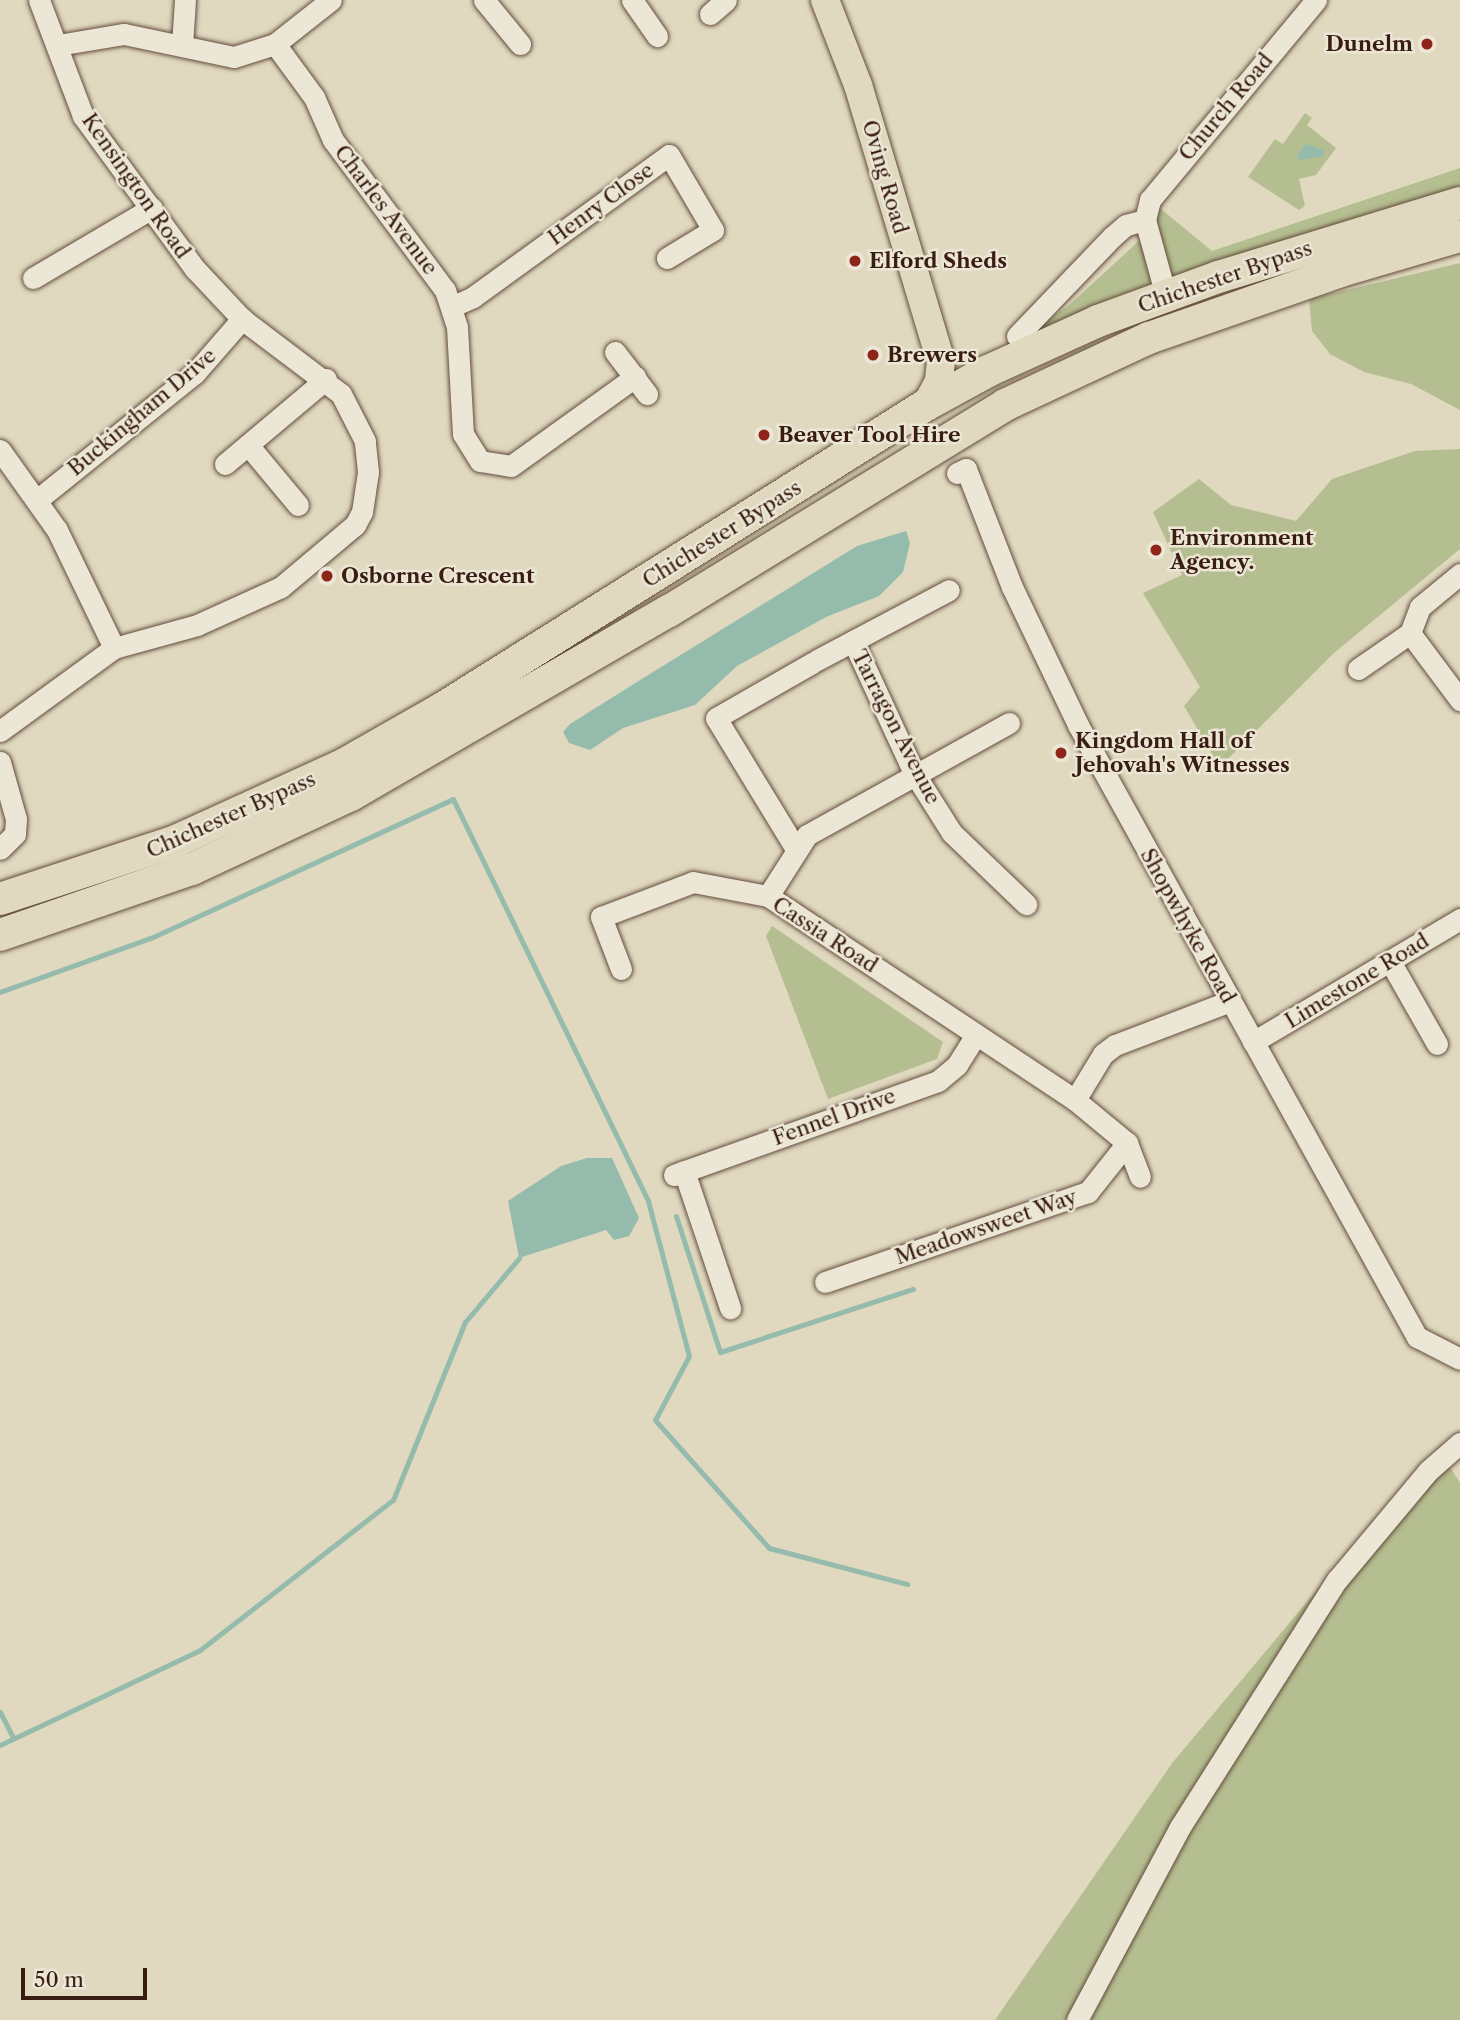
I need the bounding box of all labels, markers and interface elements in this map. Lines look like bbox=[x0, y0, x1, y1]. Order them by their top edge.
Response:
place label: Dunelm bbox=[1326, 31, 1413, 57]
marker: Dunelm bbox=[1419, 36, 1435, 52]
street label: Church Road bbox=[1174, 48, 1278, 166]
street label: Kensington Road bbox=[77, 109, 195, 263]
street label: Oving Road bbox=[857, 117, 913, 237]
street label: Charles Avenue bbox=[329, 140, 443, 280]
street label: Henry Close bbox=[543, 157, 659, 251]
street label: Chichester Bypass bbox=[1135, 235, 1315, 319]
place label: Elford Sheds bbox=[869, 248, 1007, 274]
marker: Elford Sheds bbox=[847, 253, 863, 269]
place label: Brewers bbox=[887, 342, 977, 368]
street label: Buckingham Drive bbox=[63, 343, 221, 481]
marker: Brewers bbox=[865, 347, 881, 363]
place label: Beaver Tool Hire bbox=[778, 422, 961, 448]
marker: Beaver Tool Hire bbox=[756, 427, 772, 443]
street label: Chichester Bypass bbox=[638, 475, 806, 593]
place label: Environment Agency. bbox=[1170, 525, 1313, 575]
marker: Environment Agency. bbox=[1148, 542, 1164, 558]
place label: Osborne Crescent bbox=[341, 563, 534, 589]
marker: Osborne Crescent bbox=[319, 568, 335, 584]
street label: Tarragon Avenue bbox=[846, 645, 946, 809]
place label: Kingdom Hall of Jehovah's Witnesses bbox=[1075, 728, 1291, 778]
marker: Kingdom Hall of Jehovah's Witnesses bbox=[1053, 745, 1069, 761]
street label: Chichester Bypass bbox=[142, 766, 320, 864]
street label: Shopwhyke Road bbox=[1135, 844, 1241, 1008]
street label: Cassia Road bbox=[768, 892, 882, 978]
street label: Limestone Road bbox=[1281, 928, 1433, 1034]
street label: Fennel Drive bbox=[769, 1083, 899, 1151]
street label: Meadowsweet Way bbox=[891, 1184, 1081, 1270]
scale bar bbox=[24, 1954, 150, 1998]
text: 50 m bbox=[34, 1967, 84, 1992]

